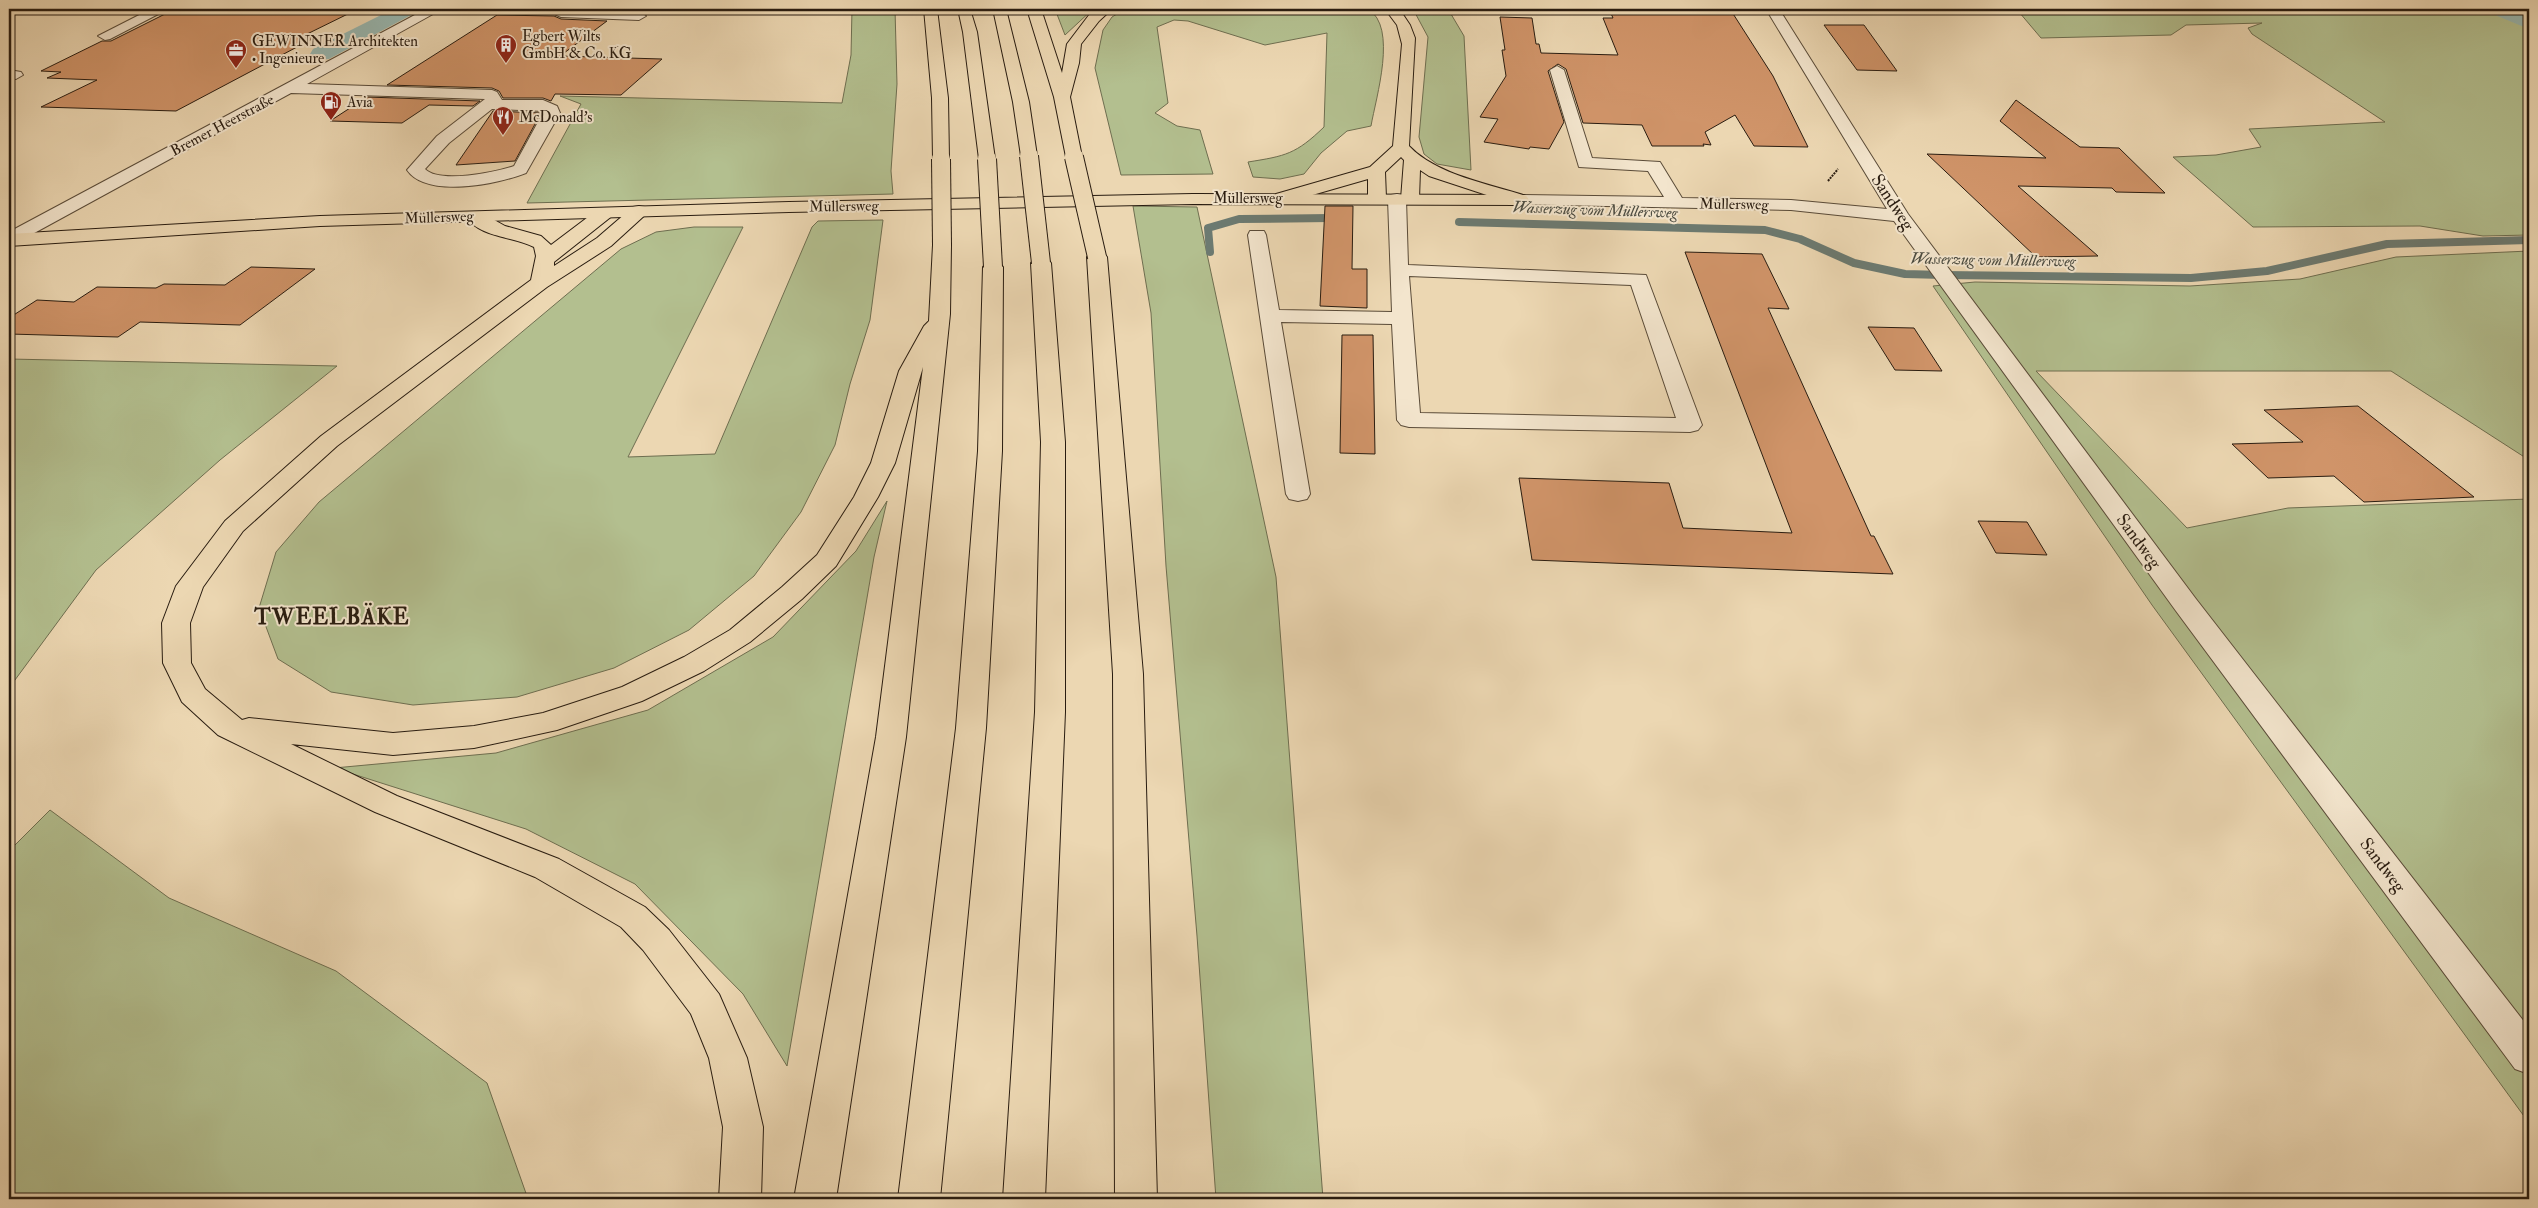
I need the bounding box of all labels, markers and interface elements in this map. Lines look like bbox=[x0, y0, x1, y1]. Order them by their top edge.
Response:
place label: Egbert Wilts GmbH & Co. KG bbox=[522, 27, 632, 63]
place label: GEWINNER Architekten • Ingenieure bbox=[252, 32, 418, 68]
building icon: Egbert Wilts GmbH & Co. KG bbox=[494, 33, 518, 64]
office icon: GEWINNER Architekten • Ingenieure bbox=[224, 38, 248, 69]
street label: Bremer Heerstraße bbox=[167, 90, 277, 161]
fuel station icon: Avia bbox=[319, 90, 343, 121]
place label: Avia bbox=[346, 93, 374, 112]
restaurant icon: McDonald's bbox=[491, 105, 515, 136]
place label: McDonald's bbox=[519, 108, 592, 127]
street label: Sandweg bbox=[1866, 170, 1920, 236]
street label: Müllersweg bbox=[1213, 189, 1283, 208]
street label: Müllersweg bbox=[1699, 194, 1769, 215]
street label: Müllersweg bbox=[809, 196, 880, 217]
water label: Wasserzug vom Müllersweg bbox=[1512, 197, 1679, 223]
street label: Müllersweg bbox=[404, 207, 475, 228]
water label: Wasserzug vom Müllersweg bbox=[1910, 249, 2077, 271]
street label: Sandweg bbox=[2111, 509, 2167, 574]
district label: TWEELBÄKE bbox=[253, 602, 410, 631]
street label: Sandweg bbox=[2355, 833, 2411, 898]

